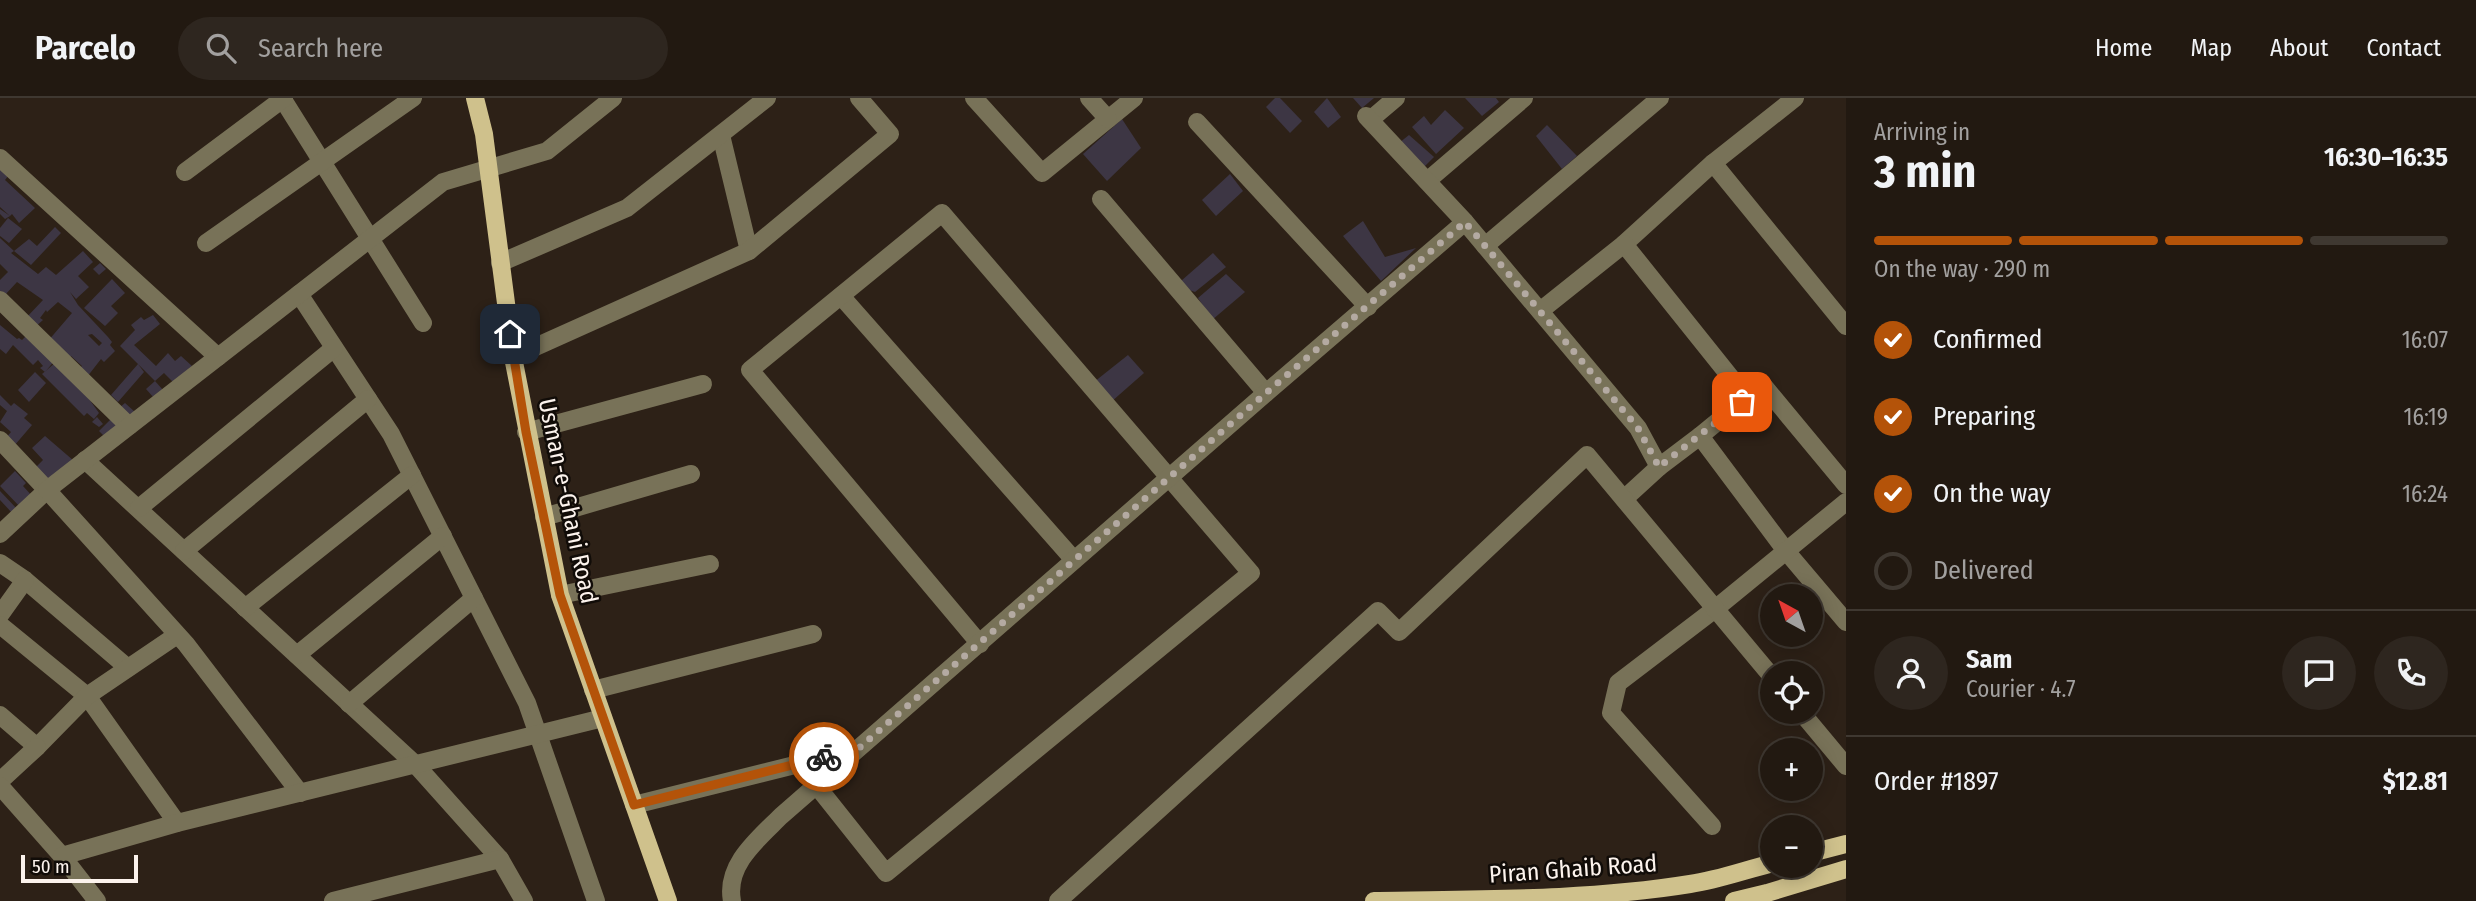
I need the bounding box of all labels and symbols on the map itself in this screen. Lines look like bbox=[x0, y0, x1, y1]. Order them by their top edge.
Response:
pin bbox=[480, 304, 540, 364]
pin bbox=[1712, 372, 1772, 432]
street label: Usman-e-Ghani Road bbox=[533, 396, 603, 606]
north arrow bbox=[1760, 584, 1824, 648]
courier bbox=[789, 722, 859, 792]
street label: Piran Ghaib Road bbox=[1488, 849, 1658, 889]
scale bar bbox=[21, 852, 138, 884]

